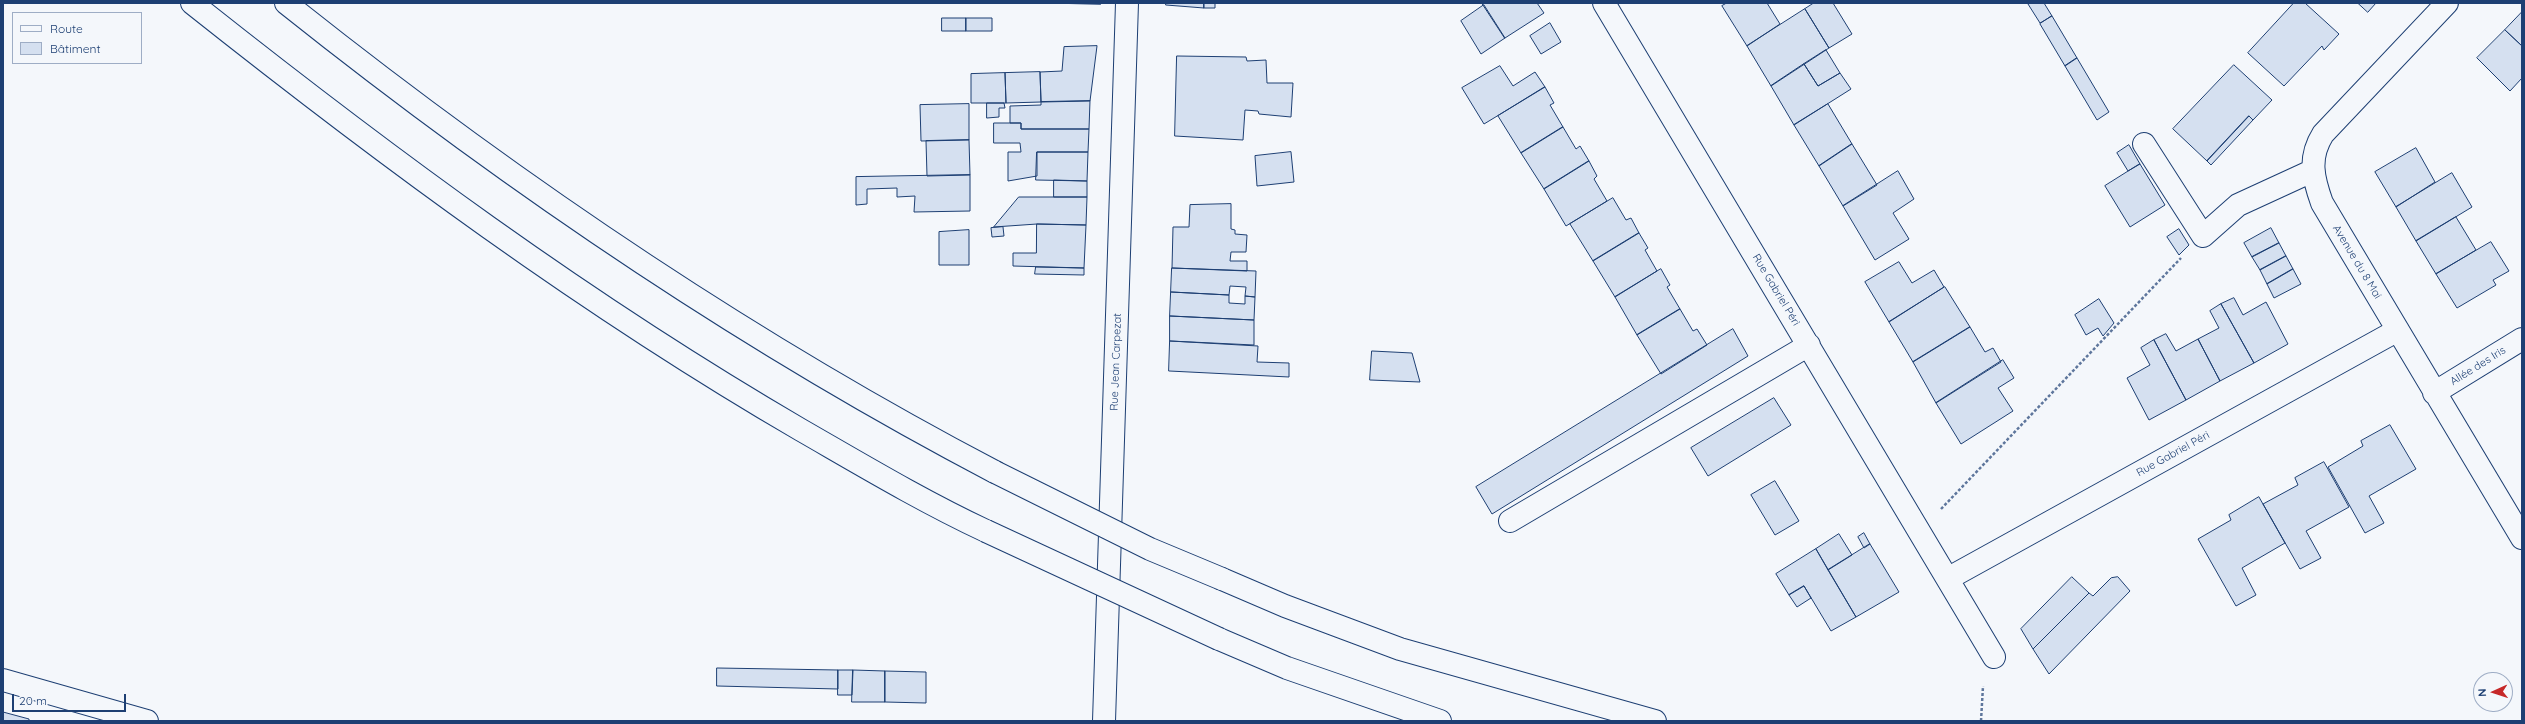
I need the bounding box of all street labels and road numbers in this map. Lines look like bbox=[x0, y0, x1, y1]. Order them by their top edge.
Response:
street label: Avenue du 8 Mai bbox=[2330, 223, 2384, 301]
street label: Rue Gabriel Péri bbox=[1749, 252, 1803, 328]
street label: Rue Jean Carpezat bbox=[1108, 313, 1124, 411]
street label: Allée des Iris bbox=[2448, 344, 2508, 388]
street label: Rue Gabriel Péri bbox=[2134, 428, 2212, 480]

